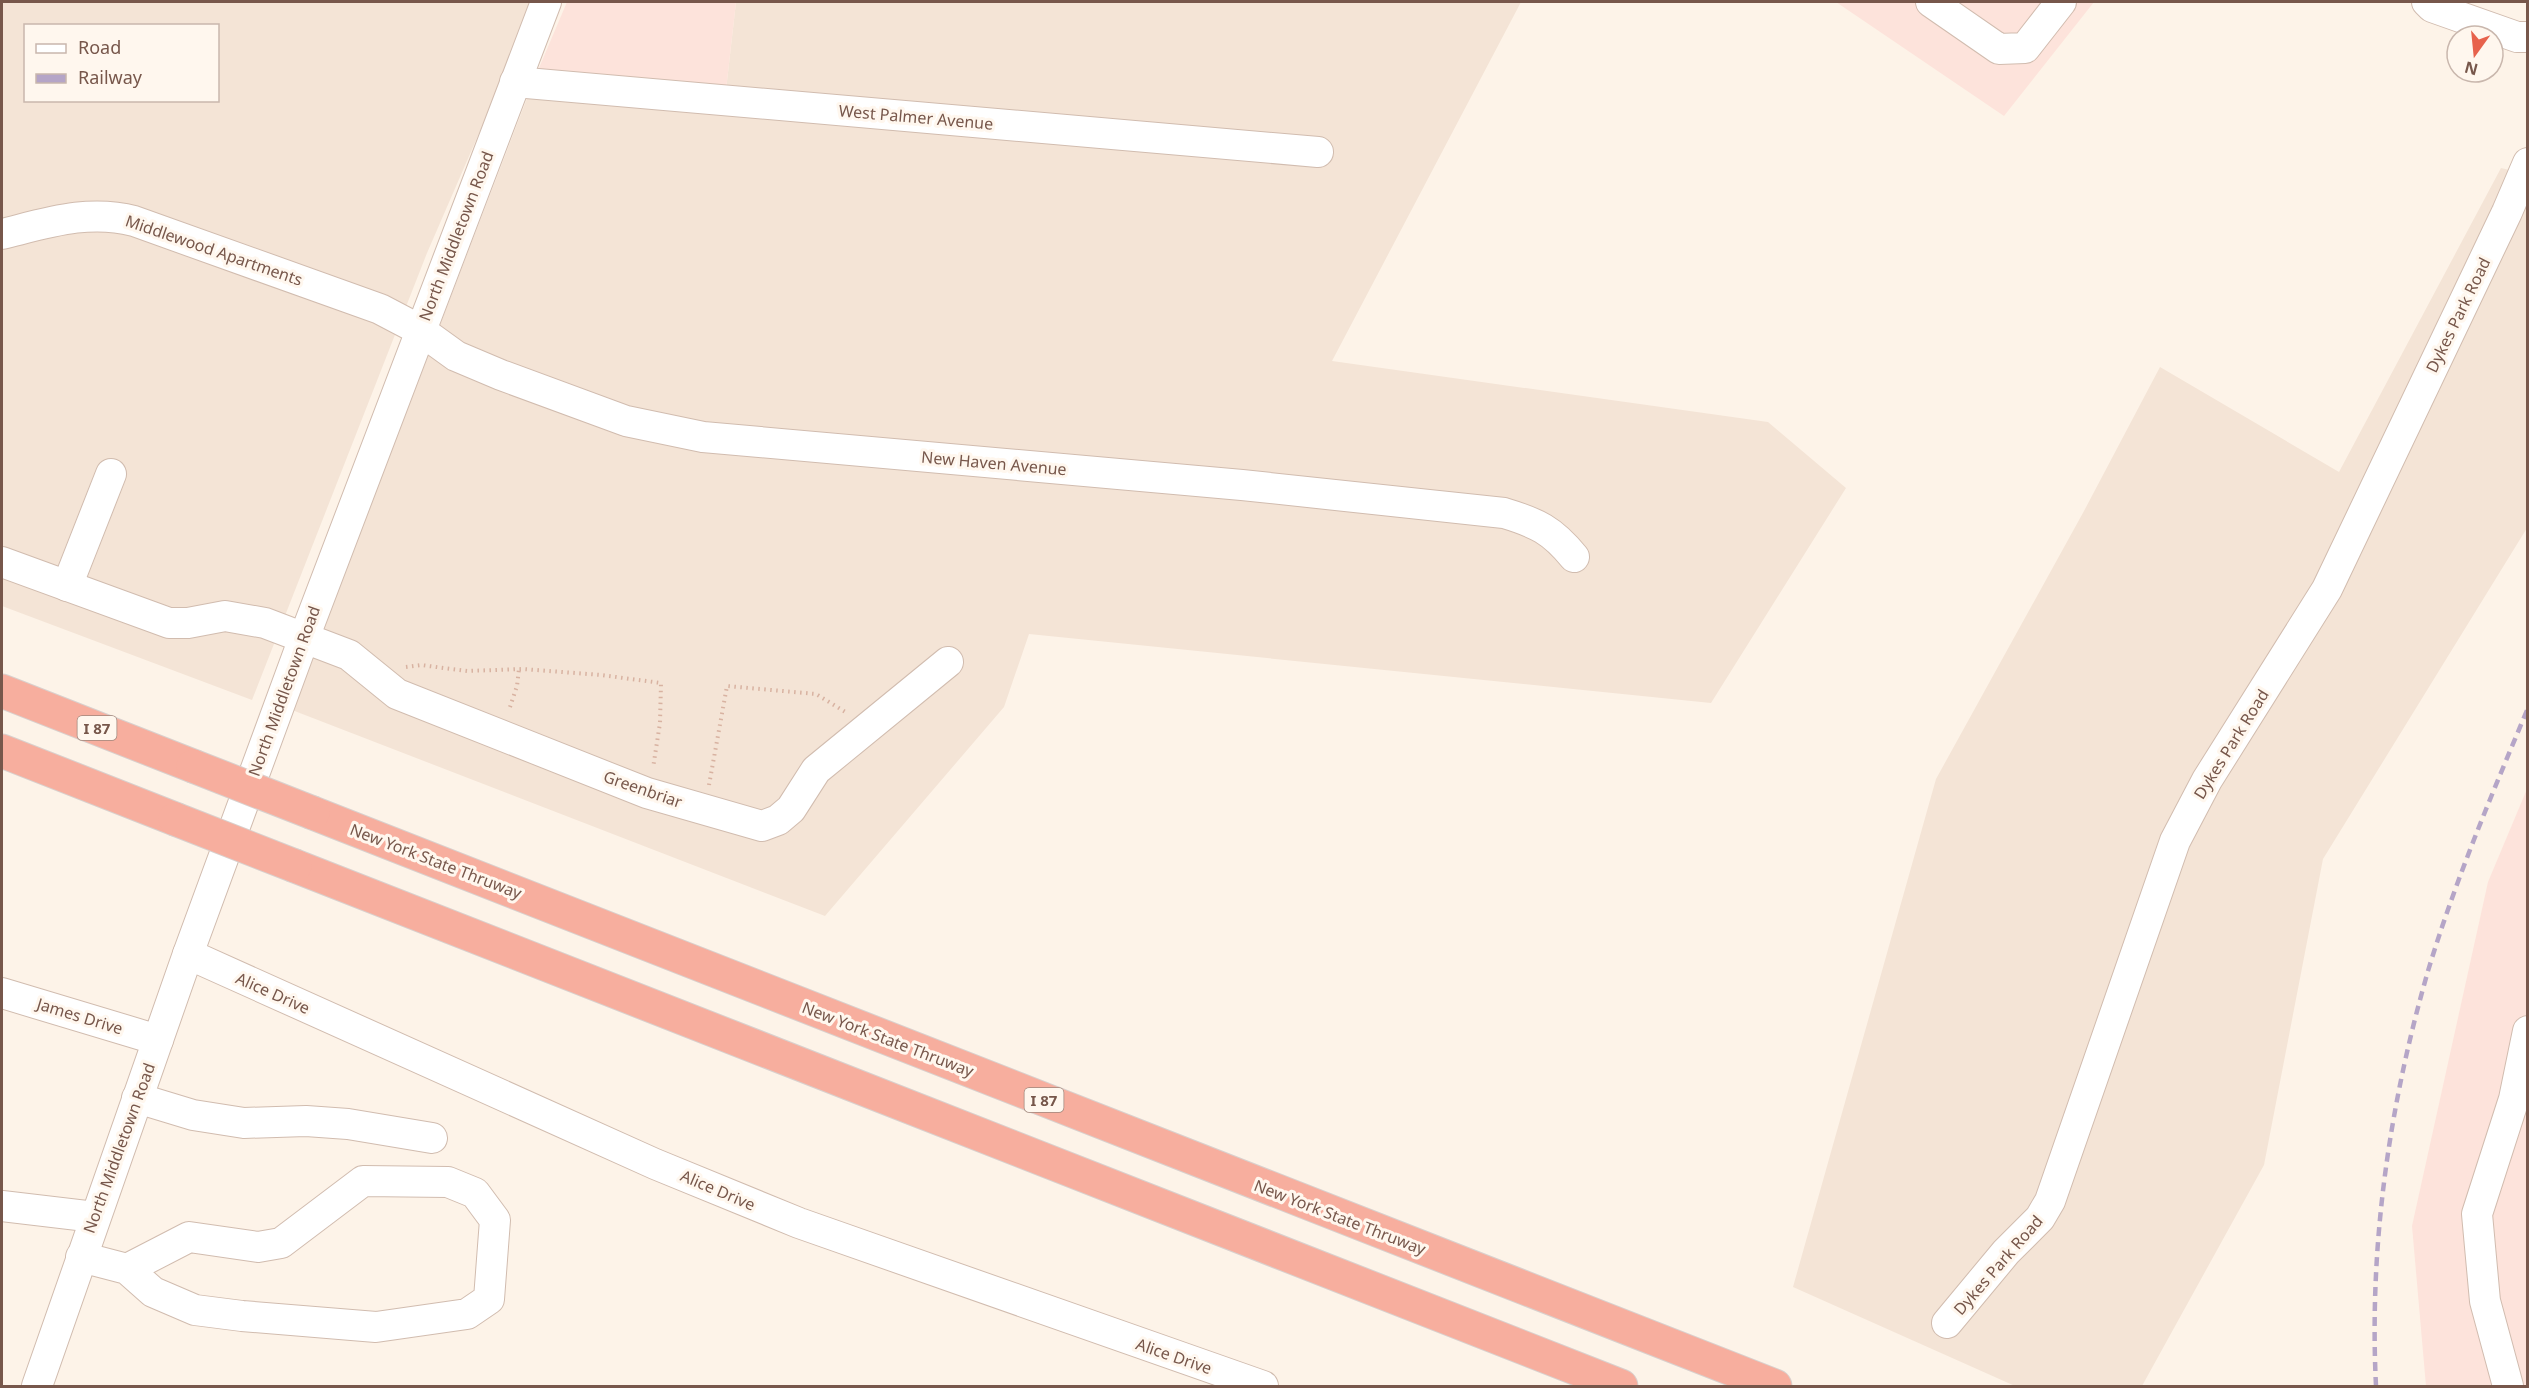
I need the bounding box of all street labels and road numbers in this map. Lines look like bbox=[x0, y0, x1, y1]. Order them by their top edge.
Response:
street label: West Palmer Avenue bbox=[838, 99, 994, 135]
street label: North Middletown Road bbox=[413, 148, 499, 324]
street label: Middlewood Apartments bbox=[123, 209, 305, 291]
street label: Dykes Park Road bbox=[2421, 254, 2495, 376]
street label: New Haven Avenue bbox=[920, 446, 1068, 480]
street label: North Middletown Road bbox=[243, 603, 325, 779]
street label: Dykes Park Road bbox=[2188, 685, 2274, 803]
road number: I 87 bbox=[78, 716, 116, 740]
street label: Greenbriar bbox=[601, 765, 686, 813]
street label: New York State Thruway bbox=[347, 818, 526, 904]
street label: Alice Drive bbox=[232, 967, 314, 1019]
street label: James Drive bbox=[32, 992, 126, 1039]
street label: New York State Thruway bbox=[799, 996, 978, 1082]
street label: North Middletown Road bbox=[78, 1060, 160, 1236]
road number: I 87 bbox=[1024, 1088, 1064, 1112]
street label: Alice Drive bbox=[677, 1164, 759, 1216]
street label: New York State Thruway bbox=[1251, 1174, 1430, 1260]
street label: Dykes Park Road bbox=[1948, 1210, 2048, 1320]
street label: Alice Drive bbox=[1133, 1333, 1215, 1379]

